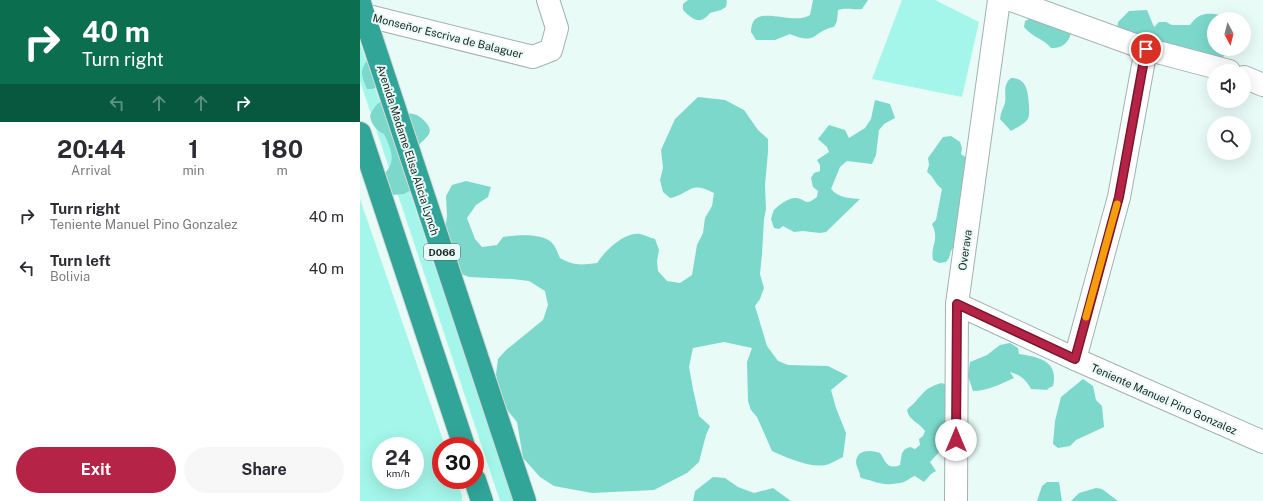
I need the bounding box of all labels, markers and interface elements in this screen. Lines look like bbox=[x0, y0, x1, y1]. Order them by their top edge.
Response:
street label: Monseñor Escriva de Balaguer bbox=[372, 11, 524, 61]
north arrow bbox=[1207, 12, 1251, 56]
map controls bbox=[1207, 12, 1251, 160]
text: 40 m bbox=[82, 15, 150, 48]
icon: right bbox=[16, 16, 68, 68]
pin bbox=[1129, 32, 1163, 66]
icon: arrive bbox=[1135, 38, 1157, 60]
text: Turn right bbox=[82, 49, 164, 70]
street label: Avenida Madame Elisa Alicia Lynch bbox=[375, 63, 441, 237]
button: sound bbox=[1207, 64, 1251, 108]
icon: left bbox=[106, 92, 128, 114]
icon: ahead bbox=[148, 92, 170, 114]
icon: ahead bbox=[190, 92, 212, 114]
icon: right bbox=[232, 92, 254, 114]
button: search bbox=[1207, 116, 1251, 160]
text: 20:44 bbox=[57, 135, 125, 163]
text: 1 bbox=[188, 135, 199, 163]
text: 180 bbox=[261, 135, 303, 163]
text: Arrival bbox=[71, 163, 111, 178]
text: min bbox=[182, 163, 204, 178]
text: m bbox=[277, 163, 288, 178]
text: Turn right bbox=[50, 200, 120, 217]
icon: right bbox=[16, 205, 38, 227]
text: 40 m bbox=[309, 208, 344, 225]
text: Teniente Manuel Pino Gonzalez bbox=[50, 217, 237, 232]
street label: Overava bbox=[956, 229, 974, 271]
road number: D066 bbox=[424, 244, 460, 260]
text: Turn left bbox=[50, 252, 111, 269]
icon: left bbox=[16, 257, 38, 279]
text: 40 m bbox=[309, 260, 344, 277]
text: Bolivia bbox=[50, 269, 90, 284]
street label: Teniente Manuel Pino Gonzalez bbox=[1089, 361, 1239, 437]
position arrow bbox=[935, 419, 977, 461]
speed limit sign: 30 bbox=[432, 437, 484, 489]
text: 24 bbox=[385, 446, 411, 470]
button: Exit bbox=[16, 447, 176, 493]
button: Share bbox=[184, 447, 344, 493]
text: km/h bbox=[386, 467, 410, 479]

